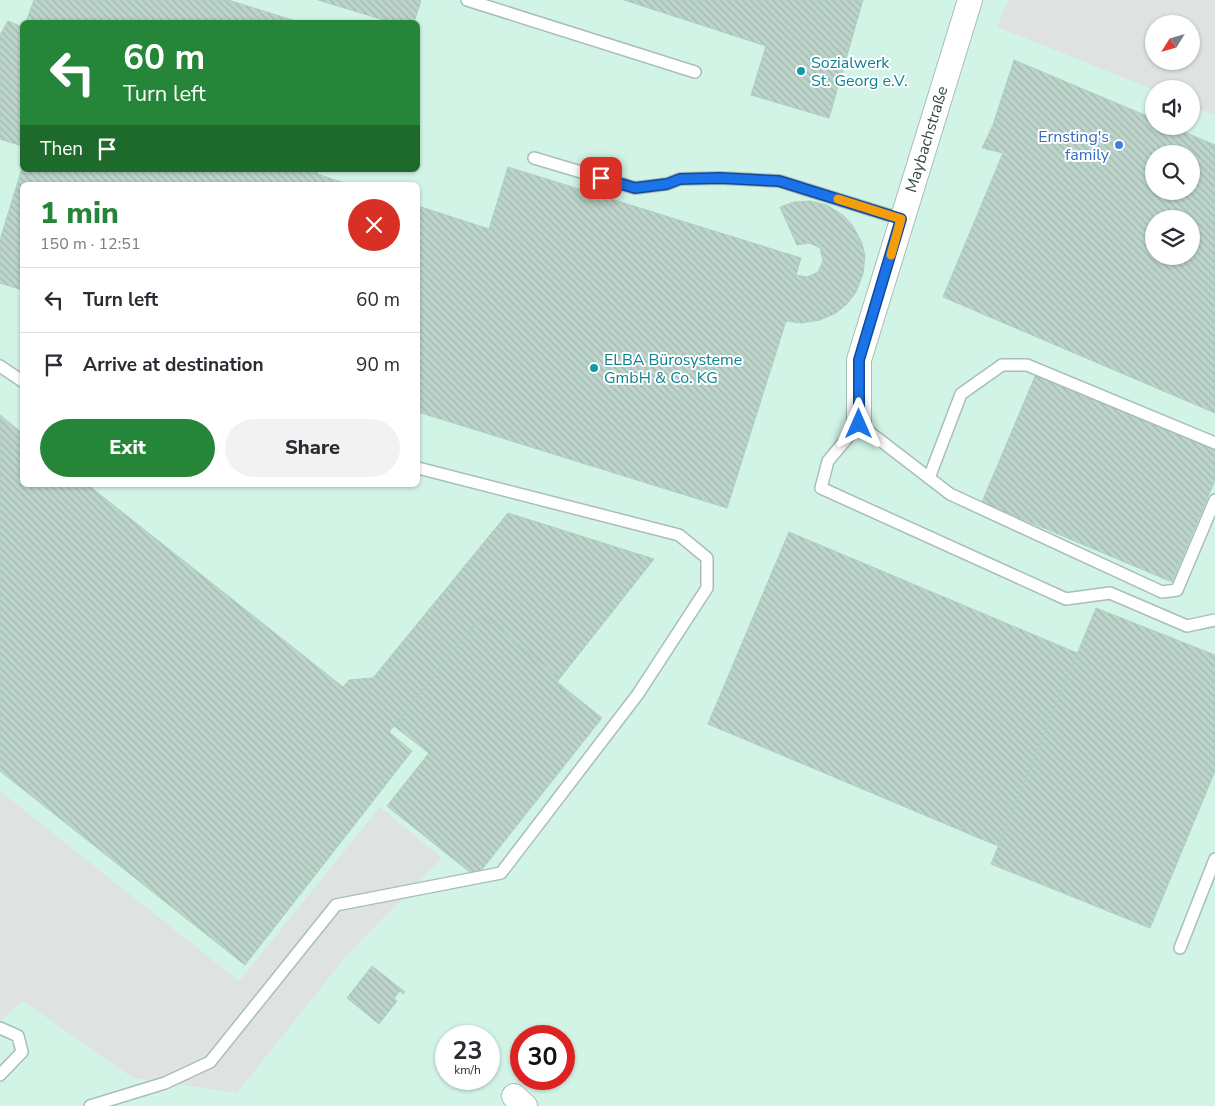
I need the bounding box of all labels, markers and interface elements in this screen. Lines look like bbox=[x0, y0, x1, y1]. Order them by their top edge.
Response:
north arrow bbox=[1145, 15, 1200, 70]
map controls bbox=[1145, 15, 1200, 265]
text: 60 m bbox=[123, 34, 205, 81]
icon: left bbox=[40, 40, 105, 105]
place label: Sozialwerk St. Georg e.V. bbox=[811, 52, 908, 92]
marker: Sozialwerk St. Georg e.V. bbox=[795, 65, 807, 77]
text: Turn left bbox=[123, 79, 206, 109]
button: sound bbox=[1145, 80, 1200, 135]
street label: Maybachstraße bbox=[900, 83, 954, 195]
place label: Ernsting's family bbox=[1038, 126, 1110, 166]
icon: arrive bbox=[93, 135, 121, 163]
text: Then bbox=[40, 136, 83, 162]
marker: Ernsting's family bbox=[1113, 139, 1125, 151]
button: search bbox=[1145, 145, 1200, 200]
pin bbox=[580, 157, 622, 199]
icon: arrive bbox=[587, 164, 615, 192]
text: 1 min bbox=[40, 193, 119, 234]
button: close bbox=[348, 199, 400, 251]
button: layers bbox=[1145, 210, 1200, 265]
text: 150 m · 12:51 bbox=[40, 233, 141, 255]
icon: left bbox=[40, 286, 68, 314]
text: Turn left bbox=[83, 287, 158, 313]
text: 60 m bbox=[356, 287, 400, 313]
place label: ELBA Bürosysteme GmbH & Co. KG bbox=[604, 349, 742, 389]
icon: arrive bbox=[40, 351, 68, 379]
text: Arrive at destination bbox=[83, 352, 264, 378]
text: 90 m bbox=[356, 352, 400, 378]
marker: ELBA Bürosysteme GmbH & Co. KG bbox=[588, 362, 600, 374]
position arrow bbox=[832, 397, 884, 449]
button: Exit bbox=[40, 419, 215, 477]
button: Share bbox=[225, 419, 400, 477]
speed limit sign: 30 bbox=[510, 1025, 575, 1090]
text: 23 bbox=[452, 1034, 483, 1068]
text: km/h bbox=[454, 1062, 481, 1078]

